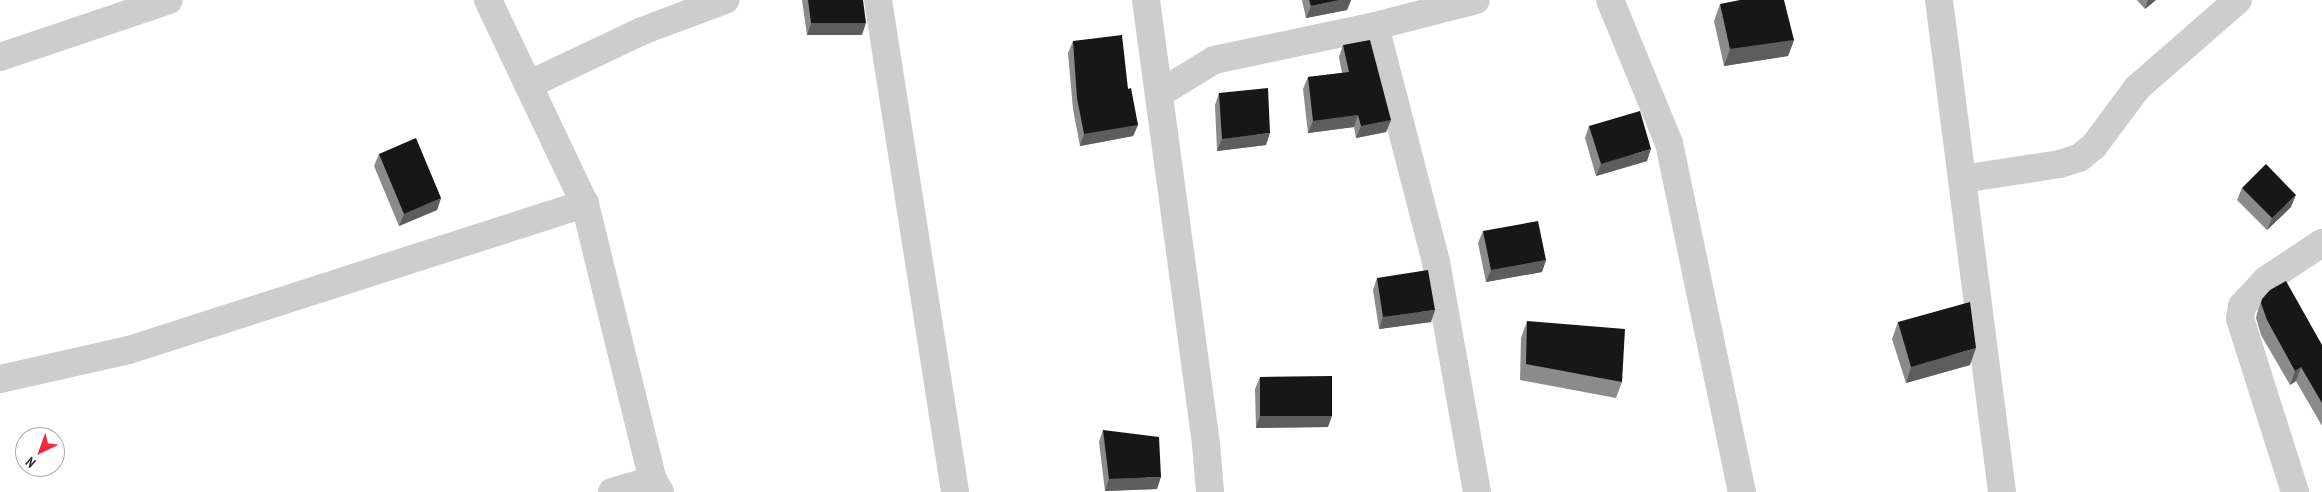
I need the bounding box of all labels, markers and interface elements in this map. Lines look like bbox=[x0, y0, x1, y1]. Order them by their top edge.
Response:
north arrow bbox=[15, 427, 65, 477]
text: N bbox=[22, 453, 39, 472]

